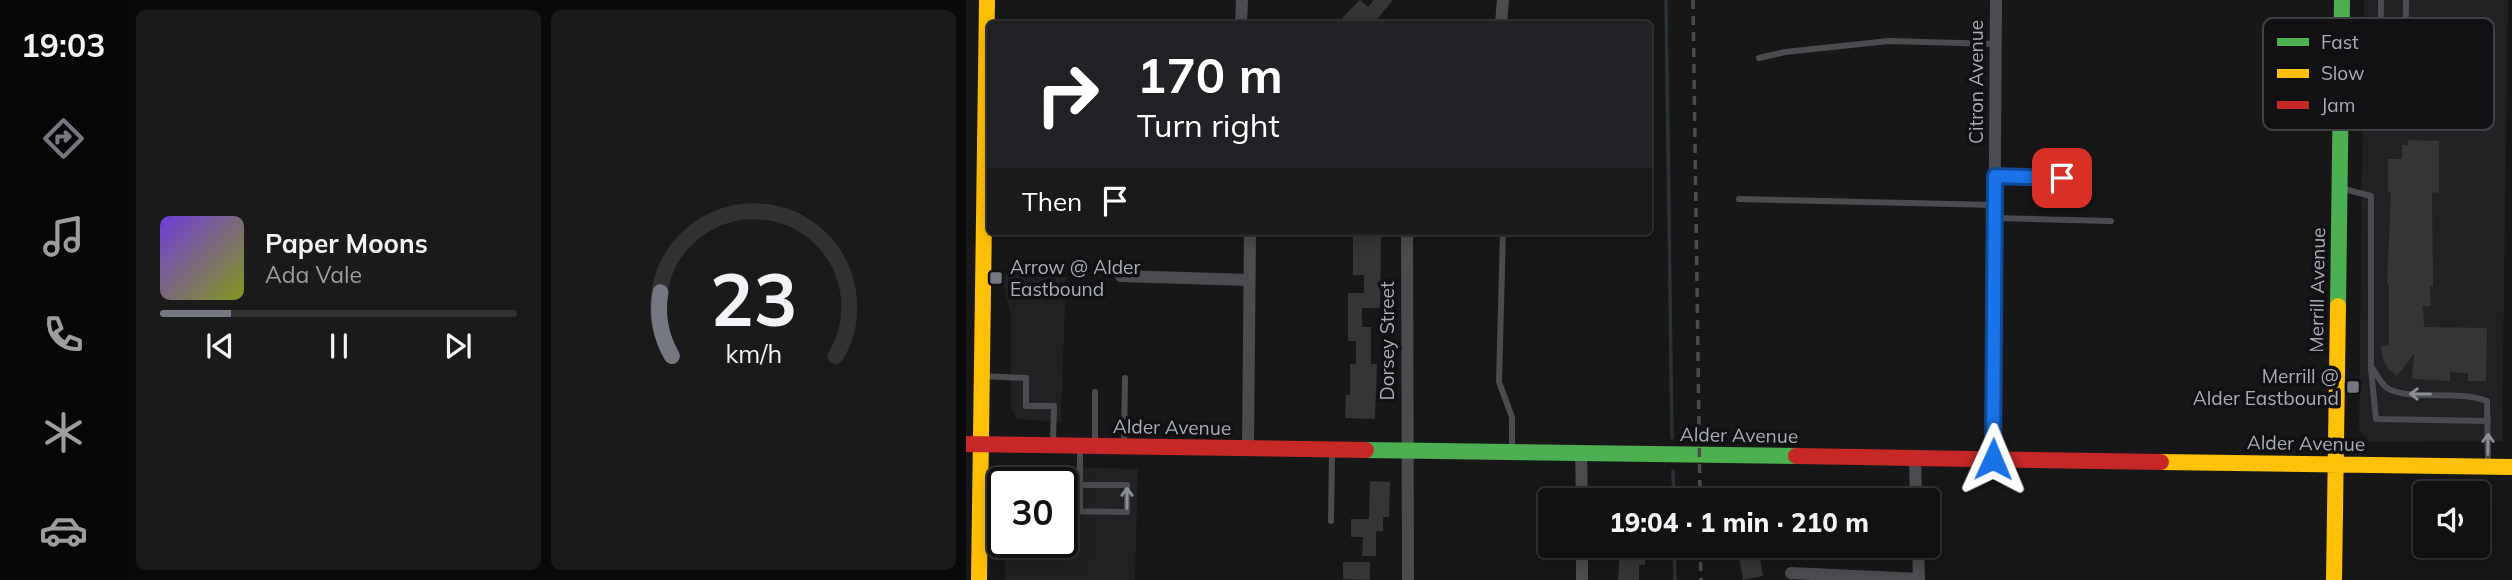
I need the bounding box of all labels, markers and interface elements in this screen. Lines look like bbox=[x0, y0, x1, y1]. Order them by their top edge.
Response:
legend bbox=[2263, 18, 2494, 130]
street label: Citron Avenue bbox=[1964, 20, 1988, 144]
text: 19:03 bbox=[21, 25, 105, 65]
text: Fast bbox=[2321, 30, 2359, 54]
text: 170 m bbox=[1137, 44, 1283, 105]
icon: right bbox=[1022, 49, 1113, 140]
text: Slow bbox=[2321, 61, 2365, 85]
text: Jam bbox=[2321, 93, 2355, 117]
text: Turn right bbox=[1137, 105, 1280, 145]
icon: directions bbox=[39, 114, 88, 163]
pin bbox=[2032, 148, 2092, 208]
icon: arrive bbox=[2043, 159, 2081, 197]
icon: arrive bbox=[1096, 182, 1134, 220]
text: Then bbox=[1022, 185, 1082, 218]
icon: music bbox=[39, 212, 88, 261]
text: Paper Moons bbox=[265, 227, 428, 260]
street label: Merrill Avenue bbox=[2304, 227, 2330, 353]
text: 23 bbox=[710, 253, 797, 344]
place label: Arrow @ Alder Eastbound bbox=[1010, 255, 1140, 301]
text: Ada Vale bbox=[265, 260, 362, 289]
marker: Arrow @ Alder Eastbound bbox=[988, 270, 1004, 286]
street label: Dorsey Street bbox=[1375, 281, 1399, 401]
icon: phone bbox=[39, 310, 88, 359]
icon: previous bbox=[201, 327, 239, 365]
icon: pause bbox=[320, 327, 358, 365]
icon: next bbox=[439, 327, 477, 365]
text: km/h bbox=[725, 338, 782, 369]
place label: Merrill @ Alder Eastbound bbox=[2193, 364, 2339, 410]
marker: Merrill @ Alder Eastbound bbox=[2345, 379, 2361, 395]
one-way arrow bbox=[2409, 387, 2432, 401]
icon: climate bbox=[39, 408, 88, 457]
street label: Alder Avenue bbox=[1113, 414, 1231, 440]
street label: Alder Avenue bbox=[1680, 422, 1798, 448]
position arrow bbox=[1956, 422, 2030, 496]
street label: Alder Avenue bbox=[2247, 430, 2365, 456]
one-way arrow bbox=[2481, 432, 2495, 455]
speed limit sign: 30 bbox=[987, 467, 1078, 558]
map controls bbox=[2413, 481, 2490, 558]
button: sound bbox=[2413, 481, 2490, 558]
one-way arrow bbox=[1120, 487, 1134, 510]
icon: car bbox=[39, 506, 88, 555]
text: 19:04 · 1 min · 210 m bbox=[1609, 506, 1869, 539]

